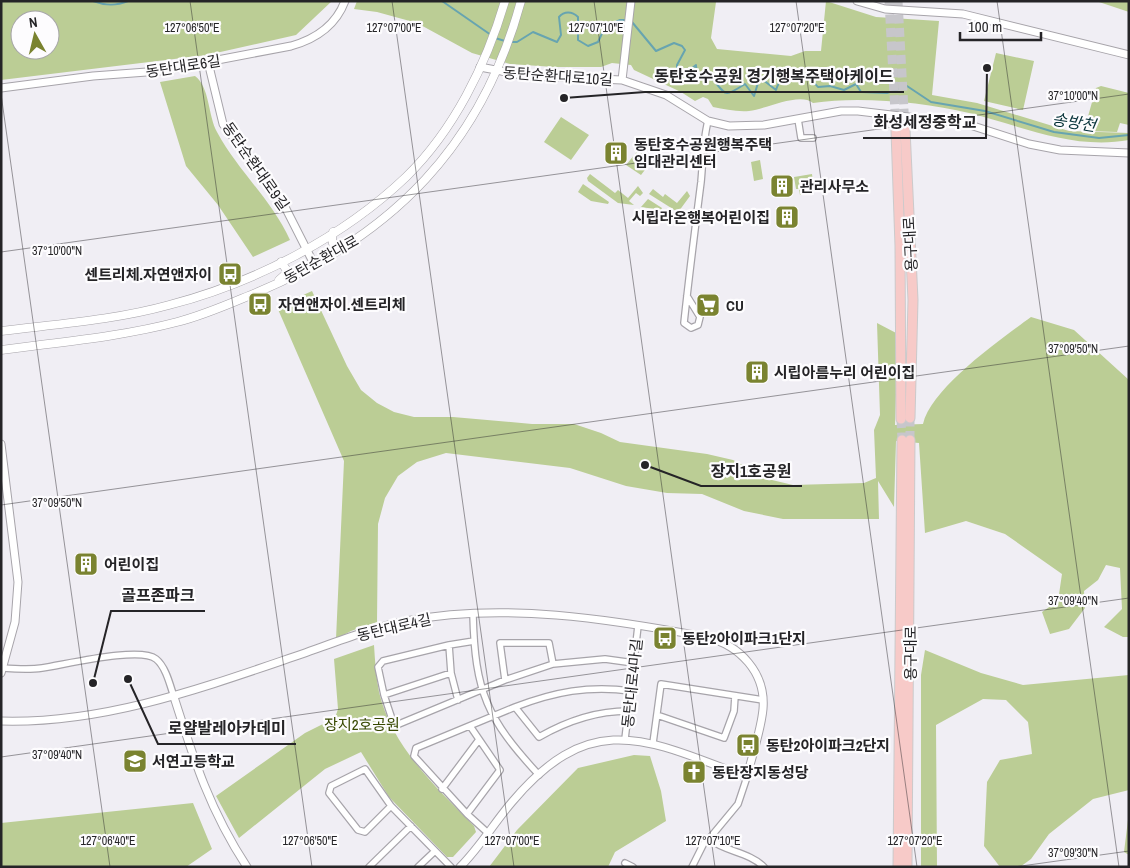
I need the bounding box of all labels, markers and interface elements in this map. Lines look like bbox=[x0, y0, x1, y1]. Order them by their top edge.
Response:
north arrow bbox=[10, 10, 60, 60]
scale bar bbox=[960, 10, 1041, 42]
text: N bbox=[28, 13, 39, 32]
text: 100 m bbox=[968, 16, 1002, 37]
text: 127°06'50"E bbox=[164, 20, 220, 36]
text: 127°07'00"E bbox=[366, 20, 422, 36]
text: 127°07'10"E bbox=[568, 20, 624, 36]
text: 127°07'20"E bbox=[769, 20, 825, 36]
street label: 동탄대로6길 bbox=[144, 50, 222, 82]
callout: 동탄호수공원 경기행복주택아케이드 bbox=[645, 61, 904, 92]
street label: 동탄순환대로10길 bbox=[502, 62, 614, 90]
text: 동탄호수공원 경기행복주택아케이드 bbox=[654, 65, 894, 87]
text: 37°10'00"N bbox=[1048, 88, 1098, 104]
callout: 화성세정중학교 bbox=[863, 107, 986, 138]
water label: 송방천 bbox=[1050, 108, 1100, 137]
text: 화성세정중학교 bbox=[873, 111, 977, 133]
street label: 동탄순환대로9길 bbox=[218, 118, 294, 214]
place label: 동탄호수공원행복주택 임대관리센터 bbox=[634, 134, 772, 172]
building icon: 동탄호수공원행복주택 임대관리센터 bbox=[603, 140, 629, 166]
building icon: 관리사무소 bbox=[769, 173, 795, 199]
place label: 관리사무소 bbox=[800, 176, 869, 197]
building icon: 시립라온행복어린이집 bbox=[774, 204, 800, 230]
place label: 시립라온행복어린이집 bbox=[632, 207, 770, 228]
street label: 용구대로 bbox=[898, 216, 922, 272]
street label: 동탄순환대로 bbox=[280, 230, 362, 288]
text: 37°10'00"N bbox=[32, 243, 82, 259]
bus stop icon: 센트리체.자연앤자이 bbox=[217, 261, 243, 287]
place label: 센트리체.자연앤자이 bbox=[84, 264, 212, 285]
bus stop icon: 자연앤자이.센트리체 bbox=[247, 291, 273, 317]
supermarket icon: CU bbox=[695, 292, 721, 318]
place label: 자연앤자이.센트리체 bbox=[278, 294, 406, 315]
place label: CU bbox=[726, 295, 744, 316]
text: 37°09'50"N bbox=[1048, 341, 1098, 357]
building icon: 시립아름누리 어린이집 bbox=[744, 359, 770, 385]
place label: 시립아름누리 어린이집 bbox=[774, 362, 915, 383]
callout: 장지1호공원 bbox=[701, 455, 802, 486]
text: 장지1호공원 bbox=[711, 460, 791, 482]
text: 37°09'50"N bbox=[32, 495, 82, 511]
building icon: 어린이집 bbox=[73, 551, 99, 577]
place label: 어린이집 bbox=[104, 554, 159, 575]
callout: 골프존파크 bbox=[111, 580, 205, 611]
text: 골프존파크 bbox=[121, 584, 195, 606]
text: 37°09'40"N bbox=[1048, 593, 1098, 609]
street label: 동탄대로4길 bbox=[355, 608, 433, 646]
bus stop icon: 동탄2아이파크1단지 bbox=[652, 625, 678, 651]
street label: 용구대로 bbox=[900, 625, 921, 681]
place label: 동탄2아이파크1단지 bbox=[682, 628, 806, 649]
street label: 동탄대로4마길 bbox=[617, 637, 647, 729]
callout: 로얄발레아카데미 bbox=[158, 713, 296, 744]
park label: 장지2호공원 bbox=[324, 714, 400, 735]
text: 로얄발레아카데미 bbox=[168, 717, 286, 739]
bus stop icon: 동탄2아이파크2단지 bbox=[735, 732, 761, 758]
place label: 동탄2아이파크2단지 bbox=[766, 735, 890, 756]
text: 37°09'40"N bbox=[32, 747, 82, 763]
school or university icon: 서연고등학교 bbox=[122, 748, 148, 774]
place label: 서연고등학교 bbox=[152, 751, 235, 772]
church icon: 동탄장지동성당 bbox=[681, 759, 707, 785]
place label: 동탄장지동성당 bbox=[712, 762, 809, 783]
text: 127°06'40"E bbox=[80, 833, 136, 849]
text: 127°06'50"E bbox=[282, 833, 338, 849]
text: 127°07'00"E bbox=[484, 833, 540, 849]
text: 127°07'10"E bbox=[685, 833, 741, 849]
text: 127°07'20"E bbox=[887, 833, 943, 849]
text: 37°09'30"N bbox=[1048, 845, 1098, 861]

